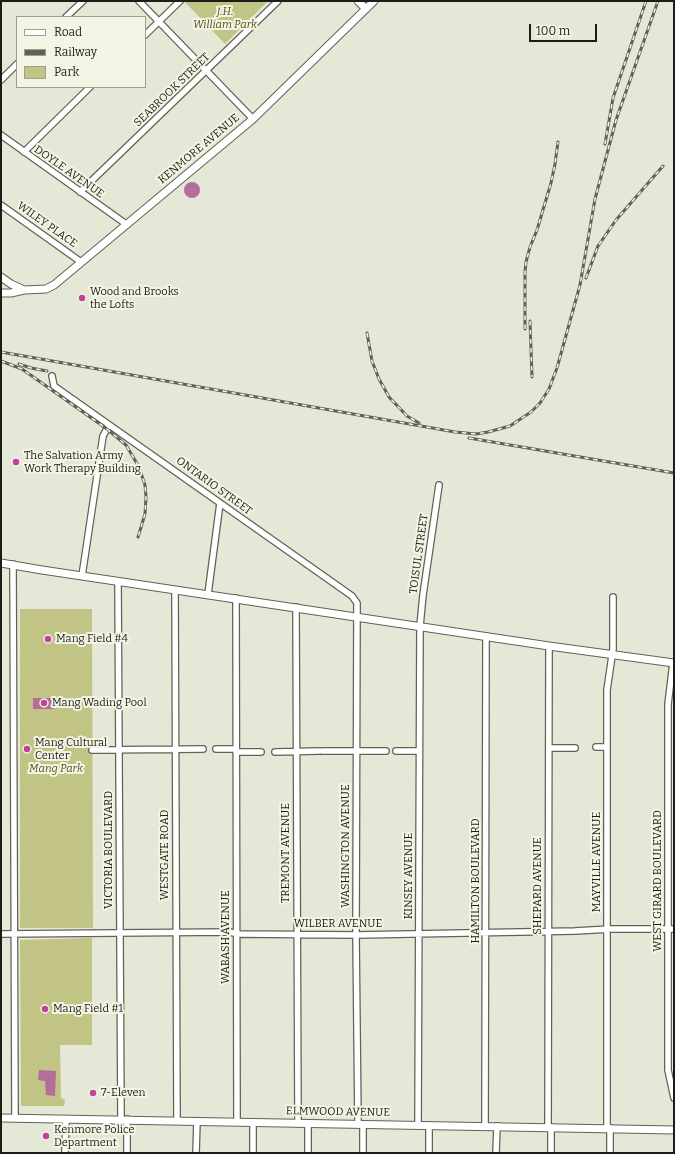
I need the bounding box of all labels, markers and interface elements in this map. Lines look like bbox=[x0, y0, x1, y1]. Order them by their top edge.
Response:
park label: J.H. William Park bbox=[193, 5, 257, 31]
legend bbox=[16, 16, 146, 88]
scale bar bbox=[531, 16, 599, 42]
text: 100 m bbox=[536, 24, 570, 38]
text: Road bbox=[54, 25, 82, 39]
text: Railway bbox=[54, 45, 97, 59]
street label: SEABROOK STREET bbox=[131, 50, 213, 130]
text: Park bbox=[54, 65, 79, 79]
street label: KENMORE AVENUE bbox=[156, 111, 242, 187]
street label: DOYLE AVENUE bbox=[32, 143, 106, 201]
street label: WILEY PLACE bbox=[14, 199, 80, 251]
place label: Wood and Brooks the Lofts bbox=[90, 285, 179, 311]
marker: Wood and Brooks the Lofts bbox=[77, 293, 87, 303]
place label: The Salvation Army Work Therapy Building bbox=[24, 449, 141, 475]
street label: ONTARIO STREET bbox=[174, 454, 254, 518]
marker: The Salvation Army Work Therapy Building bbox=[11, 457, 21, 467]
street label: TOISUL STREET bbox=[407, 513, 431, 595]
place label: Mang Field #4 bbox=[56, 632, 128, 646]
marker: Mang Field #4 bbox=[43, 634, 53, 644]
place label: Mang Wading Pool bbox=[52, 696, 147, 710]
marker: Mang Wading Pool bbox=[39, 698, 49, 708]
place label: Mang Cultural Center bbox=[35, 736, 107, 762]
marker: Mang Cultural Center bbox=[22, 744, 32, 754]
park label: Mang Park bbox=[29, 762, 83, 776]
street label: WASHINGTON AVENUE bbox=[339, 784, 353, 908]
street label: VICTORIA BOULEVARD bbox=[102, 791, 116, 909]
street label: TREMONT AVENUE bbox=[279, 803, 293, 903]
street label: WESTGATE ROAD bbox=[158, 810, 172, 900]
street label: WEST GIRARD BOULEVARD bbox=[651, 810, 665, 952]
street label: MAYVILLE AVENUE bbox=[590, 812, 604, 912]
street label: HAMILTON BOULEVARD bbox=[469, 818, 483, 944]
street label: KINSEY AVENUE bbox=[402, 833, 416, 919]
street label: SHEPARD AVENUE bbox=[531, 837, 545, 935]
street label: WABASH AVENUE bbox=[219, 890, 233, 984]
street label: WILBER AVENUE bbox=[294, 917, 382, 931]
place label: Mang Field #1 bbox=[53, 1002, 123, 1016]
marker: Mang Field #1 bbox=[40, 1004, 50, 1014]
place label: 7-Eleven bbox=[101, 1086, 145, 1100]
marker: 7-Eleven bbox=[88, 1088, 98, 1098]
street label: ELMWOOD AVENUE bbox=[286, 1104, 390, 1120]
place label: Kenmore Police Department bbox=[54, 1123, 135, 1149]
marker: Kenmore Police Department bbox=[41, 1131, 51, 1141]

